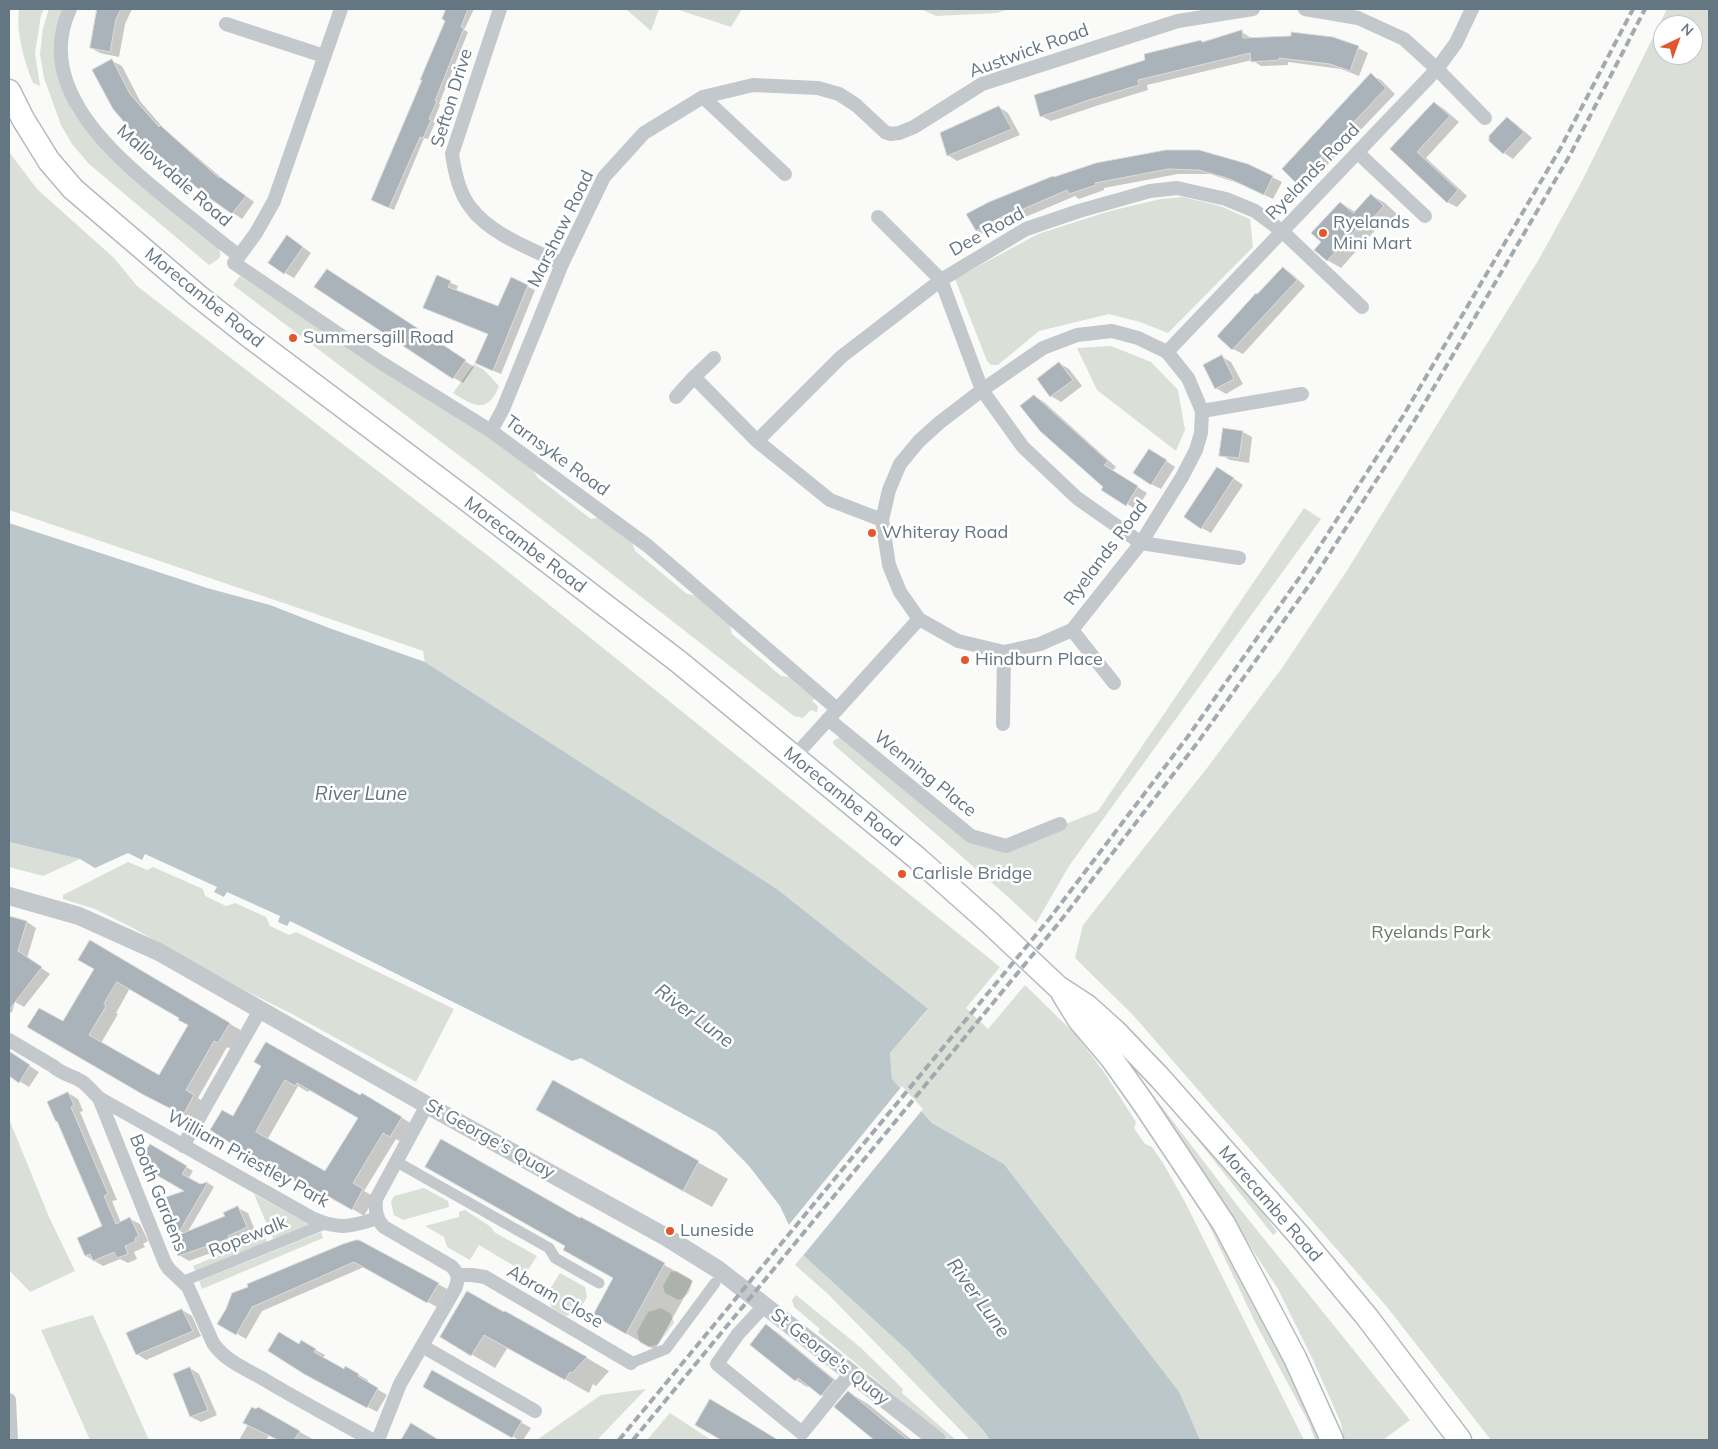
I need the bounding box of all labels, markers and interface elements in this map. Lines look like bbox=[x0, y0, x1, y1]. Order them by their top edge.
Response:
north arrow bbox=[1653, 15, 1703, 65]
street label: Austwick Road bbox=[966, 19, 1092, 83]
text: N bbox=[1677, 19, 1697, 40]
street label: Sefton Drive bbox=[427, 46, 477, 150]
street label: Ryelands Road bbox=[1262, 119, 1364, 225]
street label: Mallowdale Road bbox=[112, 120, 236, 232]
street label: Marshaw Road bbox=[523, 167, 599, 291]
street label: Dee Road bbox=[946, 203, 1028, 261]
place label: Ryelands Mini Mart bbox=[1333, 212, 1412, 254]
marker: Ryelands Mini Mart bbox=[1317, 227, 1329, 239]
street label: Morecambe Road bbox=[140, 243, 268, 353]
place label: Summersgill Road bbox=[303, 327, 454, 349]
marker: Summersgill Road bbox=[287, 332, 299, 344]
street label: Tarnsyke Road bbox=[501, 411, 613, 501]
street label: Morecambe Road bbox=[460, 492, 590, 598]
street label: Ryelands Road bbox=[1060, 496, 1152, 610]
place label: Whiteray Road bbox=[882, 522, 1008, 544]
marker: Whiteray Road bbox=[866, 527, 878, 539]
place label: Hindburn Place bbox=[975, 649, 1103, 671]
marker: Hindburn Place bbox=[959, 654, 971, 666]
street label: Wenning Place bbox=[869, 726, 981, 822]
street label: Morecambe Road bbox=[779, 742, 907, 852]
water label: River Lune bbox=[315, 783, 407, 805]
place label: Carlisle Bridge bbox=[912, 863, 1032, 885]
marker: Carlisle Bridge bbox=[896, 868, 908, 880]
park label: Ryelands Park bbox=[1371, 922, 1491, 944]
water label: River Lune bbox=[650, 979, 738, 1053]
street label: St George's Quay bbox=[422, 1094, 558, 1184]
street label: William Priestley Park bbox=[163, 1105, 333, 1213]
street label: Booth Gardens bbox=[125, 1131, 191, 1255]
street label: Morecambe Road bbox=[1214, 1142, 1326, 1266]
street label: Ropewalk bbox=[206, 1211, 290, 1263]
place label: Luneside bbox=[680, 1220, 754, 1242]
marker: Luneside bbox=[664, 1225, 676, 1237]
water label: River Lune bbox=[942, 1254, 1014, 1342]
street label: Abram Close bbox=[503, 1261, 607, 1333]
street label: St George's Quay bbox=[766, 1304, 894, 1410]

